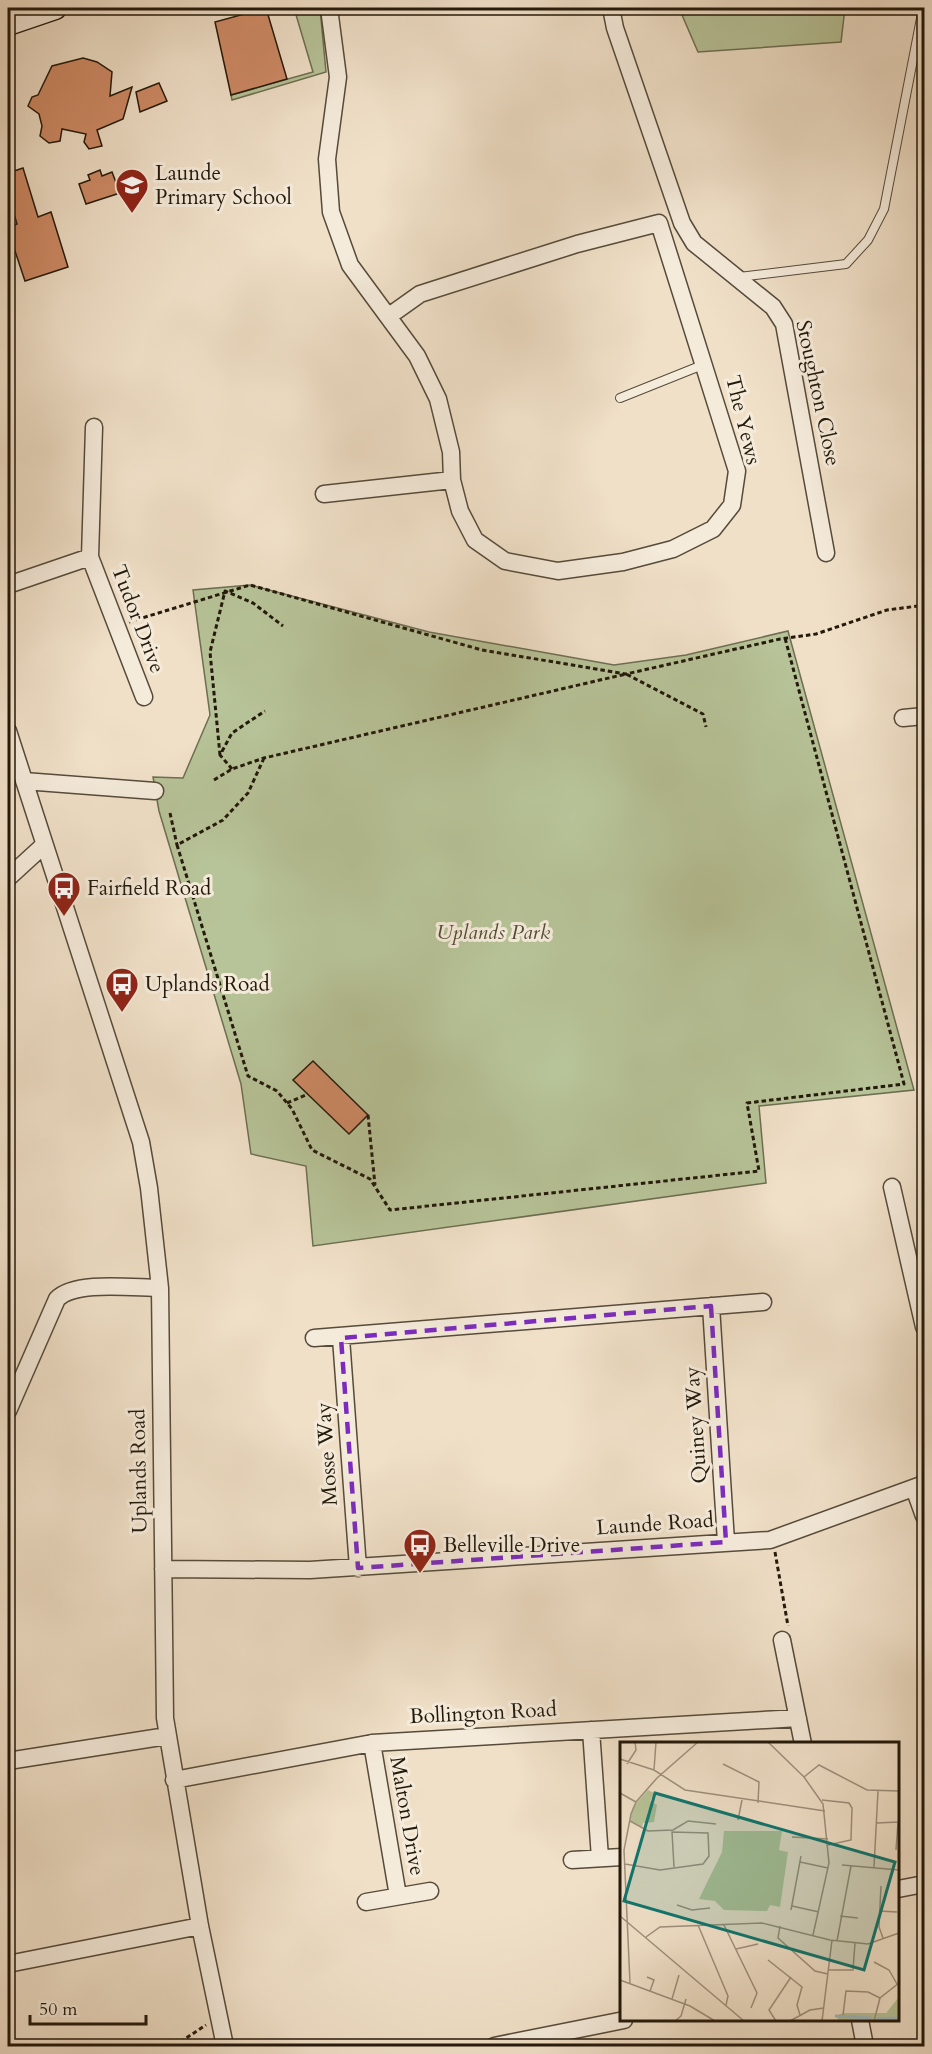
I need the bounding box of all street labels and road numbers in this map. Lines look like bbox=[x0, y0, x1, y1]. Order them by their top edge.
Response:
street label: Stoughton Close bbox=[788, 318, 848, 468]
street label: The Yews bbox=[718, 372, 768, 468]
street label: Tudor Drive bbox=[104, 561, 172, 677]
street label: Quiney Way bbox=[677, 1366, 715, 1484]
street label: Mosse Way bbox=[309, 1401, 345, 1507]
street label: Uplands Road bbox=[123, 1408, 155, 1534]
street label: Launde Road bbox=[595, 1505, 715, 1543]
street label: Bollington Road bbox=[409, 1695, 557, 1731]
street label: Malton Drive bbox=[382, 1754, 432, 1878]

